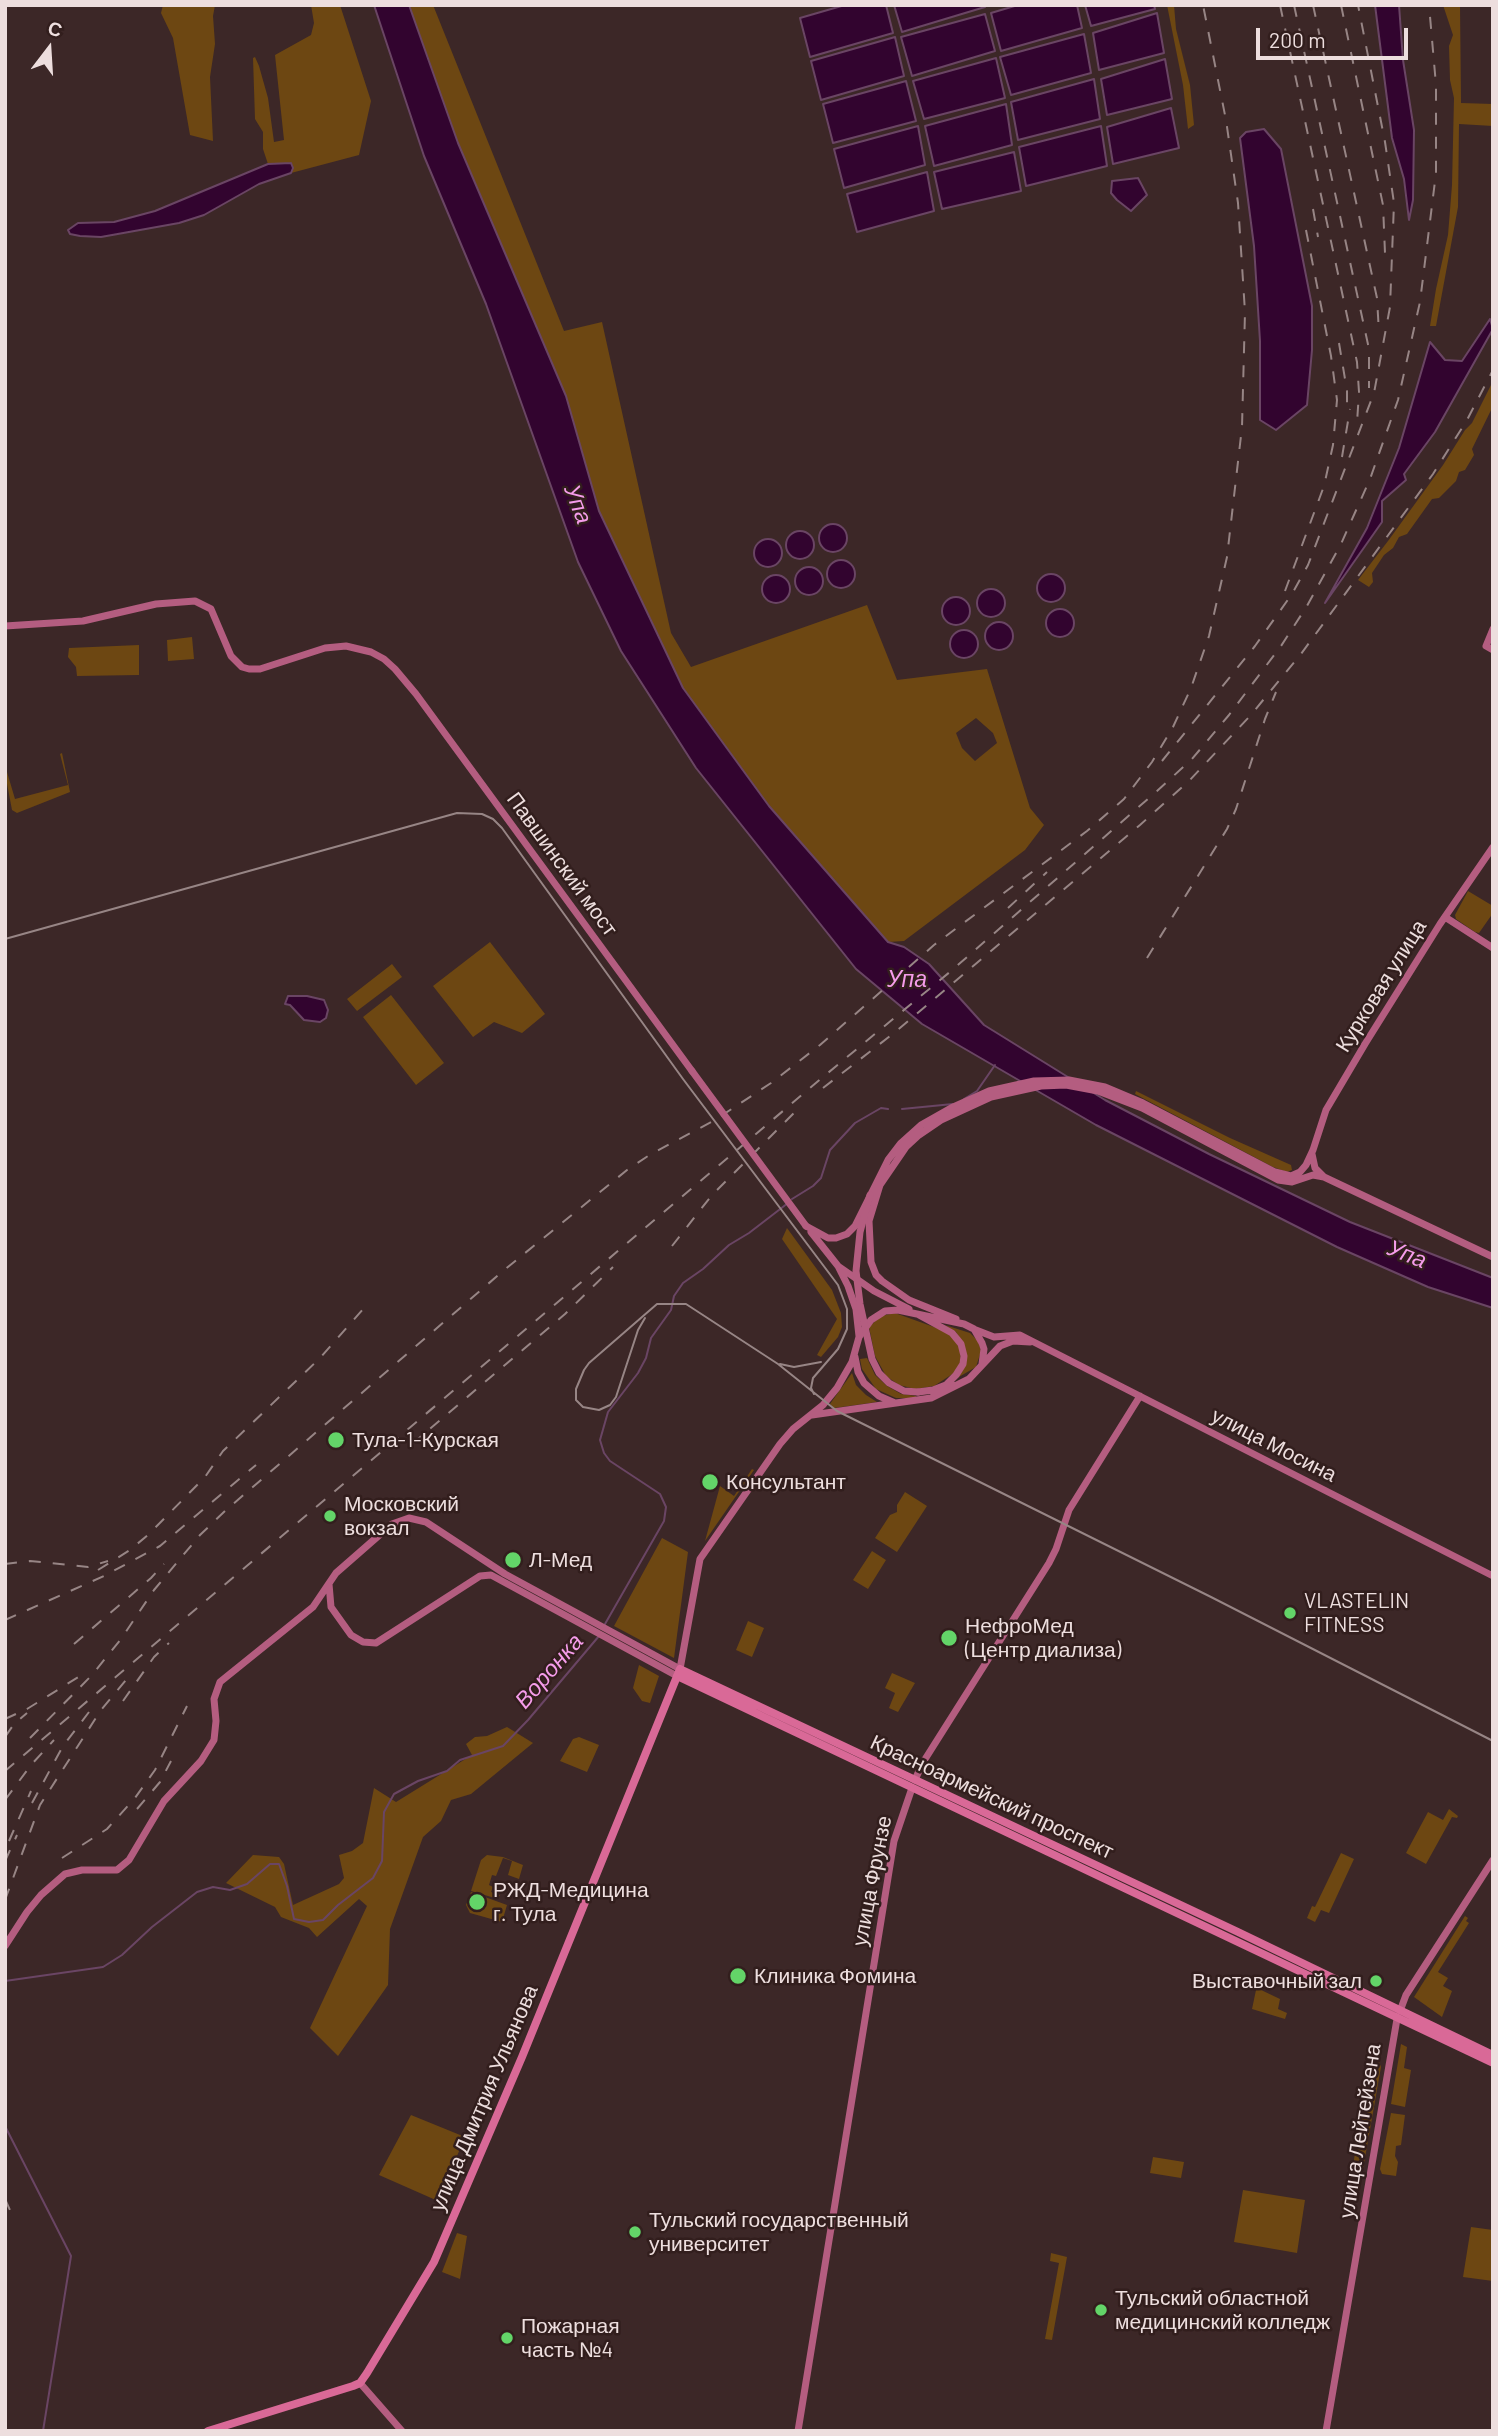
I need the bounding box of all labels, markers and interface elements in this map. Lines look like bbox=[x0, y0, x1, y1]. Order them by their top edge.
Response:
north arrow bbox=[14, 14, 84, 84]
scale bar bbox=[1260, 14, 1412, 58]
text: С bbox=[45, 15, 65, 41]
text: 200 m bbox=[1269, 27, 1326, 52]
water label: Упа bbox=[558, 480, 598, 528]
street label: Павшинский мост bbox=[501, 787, 623, 941]
street label: Курковая улица bbox=[1330, 915, 1432, 1057]
water label: Упа bbox=[887, 965, 927, 993]
water label: Упа bbox=[1383, 1234, 1431, 1274]
street label: улица Мосина bbox=[1207, 1403, 1341, 1487]
place label: Тула-1-Курская bbox=[352, 1427, 499, 1453]
marker: Тула-1-Курская bbox=[326, 1430, 346, 1450]
place label: Консультант bbox=[726, 1469, 846, 1495]
marker: Консультант bbox=[700, 1472, 720, 1492]
place label: Московский вокзал bbox=[344, 1491, 459, 1541]
marker: Московский вокзал bbox=[322, 1508, 338, 1524]
place label: Л-Мед bbox=[529, 1547, 592, 1573]
marker: Л-Мед bbox=[503, 1550, 523, 1570]
place label: VLASTELIN FITNESS bbox=[1304, 1588, 1409, 1638]
marker: VLASTELIN FITNESS bbox=[1282, 1605, 1298, 1621]
place label: НефроМед (Центр диализа) bbox=[965, 1613, 1121, 1663]
water label: Воронка bbox=[509, 1628, 589, 1714]
marker: НефроМед (Центр диализа) bbox=[939, 1628, 959, 1648]
street label: Красноармейский проспект bbox=[866, 1730, 1118, 1864]
street label: улица Фрунзе bbox=[847, 1814, 897, 1948]
place label: РЖД-Медицина г. Тула bbox=[493, 1877, 649, 1927]
marker: РЖД-Медицина г. Тула bbox=[467, 1892, 487, 1912]
place label: Клиника Фомина bbox=[754, 1963, 916, 1989]
marker: Клиника Фомина bbox=[728, 1966, 748, 1986]
place label: Выставочный зал bbox=[1192, 1968, 1362, 1994]
marker: Выставочный зал bbox=[1368, 1973, 1384, 1989]
street label: улица Дмитрия Ульянова bbox=[425, 1981, 543, 2215]
street label: улица Лейтейзена bbox=[1334, 2042, 1386, 2220]
place label: Тульский государственный университет bbox=[649, 2207, 909, 2257]
marker: Тульский государственный университет bbox=[627, 2224, 643, 2240]
place label: Тульский областной медицинский колледж bbox=[1115, 2285, 1330, 2335]
marker: Тульский областной медицинский колледж bbox=[1093, 2302, 1109, 2318]
place label: Пожарная часть №4 bbox=[521, 2313, 620, 2363]
marker: Пожарная часть №4 bbox=[499, 2330, 515, 2346]

